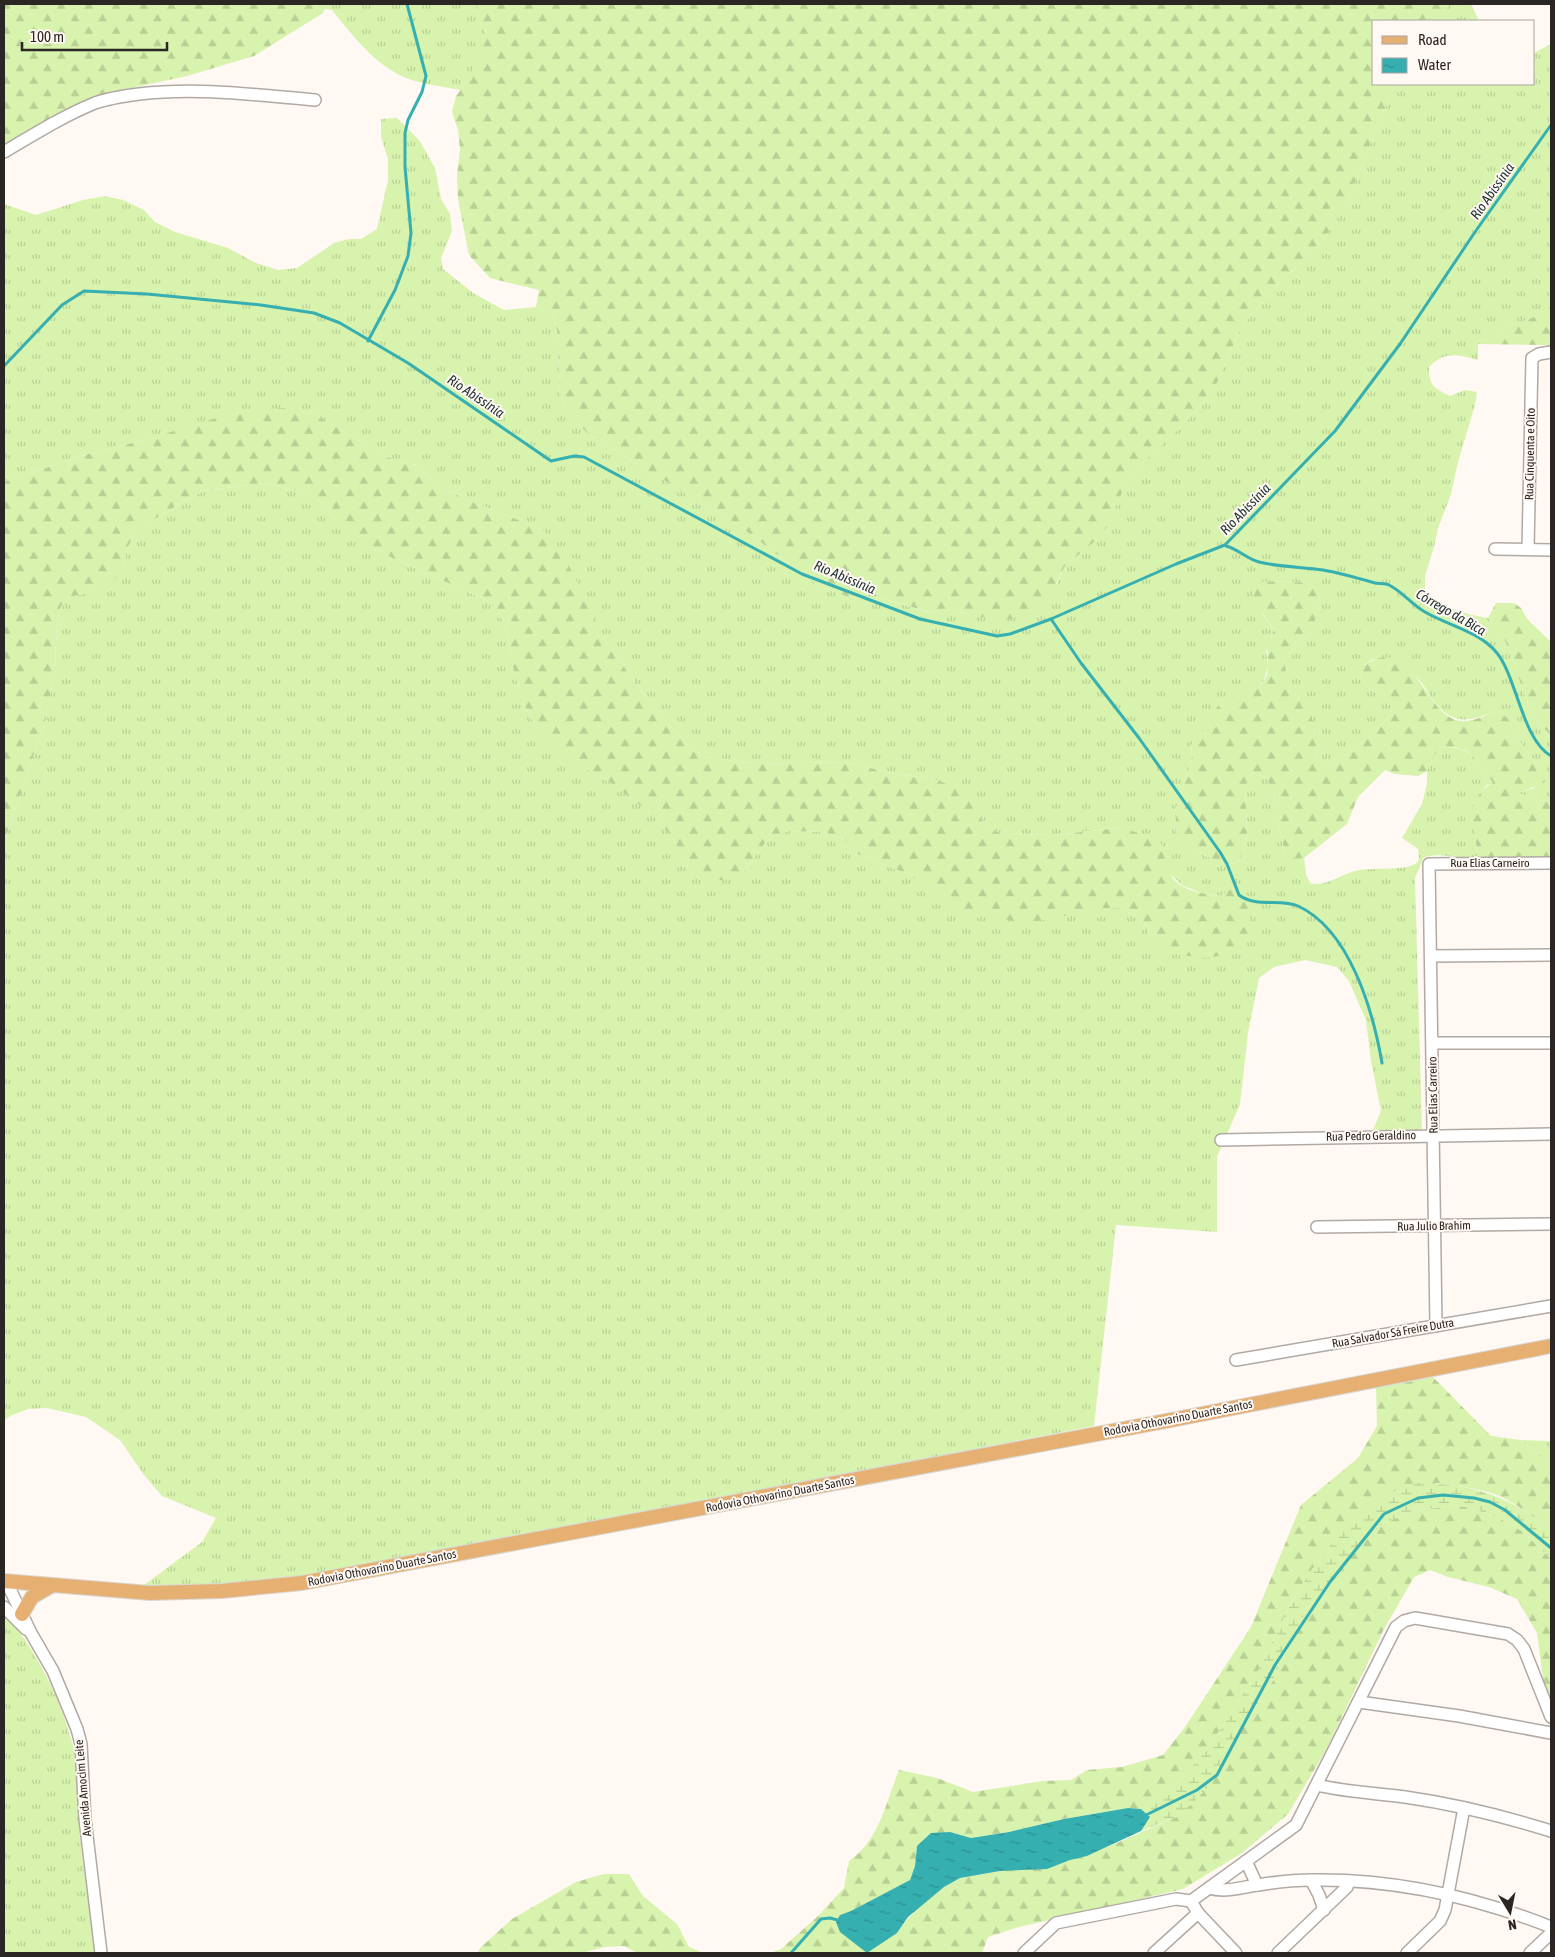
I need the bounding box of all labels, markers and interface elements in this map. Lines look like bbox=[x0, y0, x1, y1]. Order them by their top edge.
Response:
scale bar bbox=[22, 20, 168, 52]
legend bbox=[1372, 20, 1535, 85]
text: 100 m bbox=[30, 28, 64, 45]
text: Road bbox=[1418, 31, 1447, 48]
text: Water bbox=[1418, 56, 1451, 73]
water label: Rio Abissínia bbox=[1467, 159, 1517, 222]
water label: Rio Abissínia bbox=[445, 371, 508, 421]
street label: Rua Cinquenta e Oito bbox=[1522, 407, 1538, 500]
water label: Rio Abissínia bbox=[1217, 480, 1274, 538]
water label: Rio Abissínia bbox=[812, 557, 879, 597]
water label: Córrego da Bica bbox=[1413, 586, 1489, 639]
street label: Rua Elias Carneiro bbox=[1450, 856, 1530, 870]
street label: Rua Elias Carreiro bbox=[1425, 1056, 1441, 1134]
street label: Rua Pedro Geraldino bbox=[1326, 1128, 1417, 1144]
street label: Rua Julio Brahim bbox=[1397, 1218, 1471, 1234]
street label: Rua Salvador Sá Freire Dutra bbox=[1331, 1315, 1455, 1351]
street label: Rodovia Othovarino Duarte Santos bbox=[1103, 1397, 1253, 1439]
street label: Rodovia Othovarino Duarte Santos bbox=[705, 1473, 855, 1515]
street label: Rodovia Othovarino Duarte Santos bbox=[307, 1547, 457, 1589]
street label: Avenida Amocim Leite bbox=[72, 1739, 94, 1837]
north arrow bbox=[1485, 1887, 1535, 1937]
text: N bbox=[1507, 1916, 1518, 1933]

